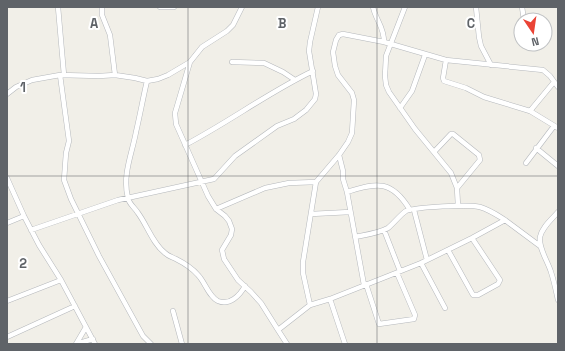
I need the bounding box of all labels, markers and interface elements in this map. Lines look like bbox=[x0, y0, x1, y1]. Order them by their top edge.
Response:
north arrow bbox=[513, 12, 553, 52]
text: A bbox=[90, 15, 99, 32]
text: B bbox=[278, 15, 287, 32]
text: C bbox=[467, 15, 475, 32]
text: N bbox=[530, 34, 540, 49]
text: 1 bbox=[20, 79, 26, 96]
text: 2 bbox=[19, 255, 27, 272]

